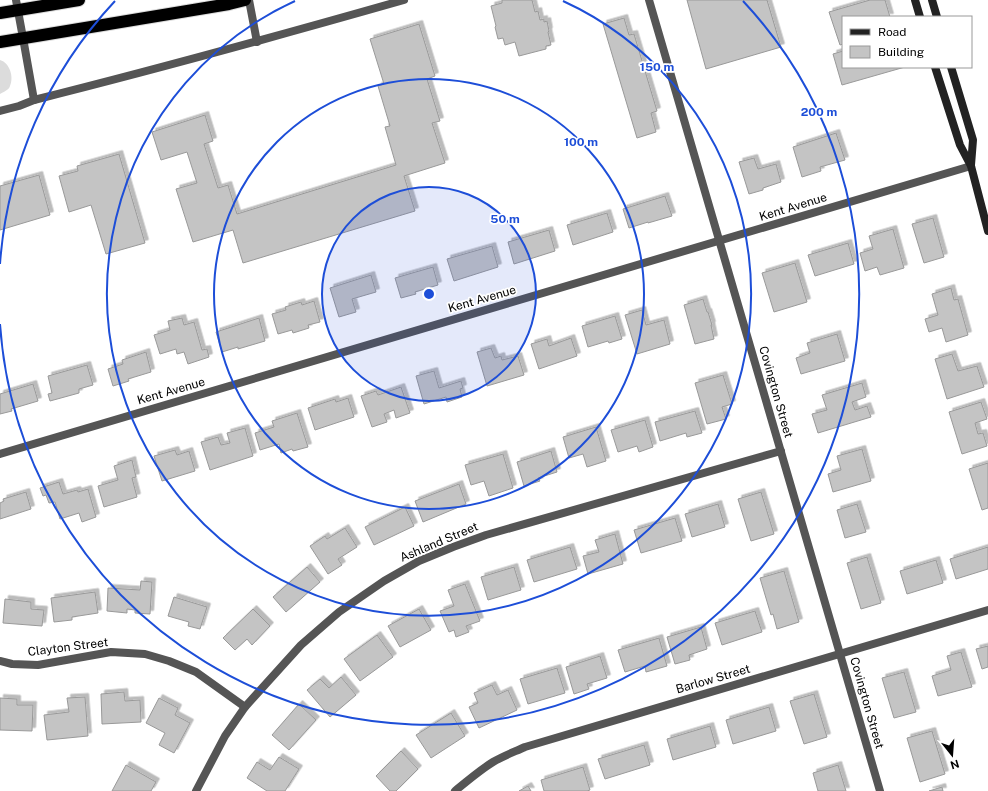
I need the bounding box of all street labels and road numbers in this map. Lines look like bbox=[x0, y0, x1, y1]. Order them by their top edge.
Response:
street label: Kent Avenue bbox=[757, 190, 829, 224]
street label: Kent Avenue bbox=[446, 283, 518, 315]
street label: Covington Street bbox=[756, 345, 796, 440]
street label: Kent Avenue bbox=[135, 375, 207, 407]
street label: Ashland Street bbox=[398, 519, 481, 565]
street label: Clayton Street bbox=[27, 635, 109, 659]
street label: Covington Street bbox=[847, 656, 887, 751]
street label: Barlow Street bbox=[674, 662, 752, 696]

